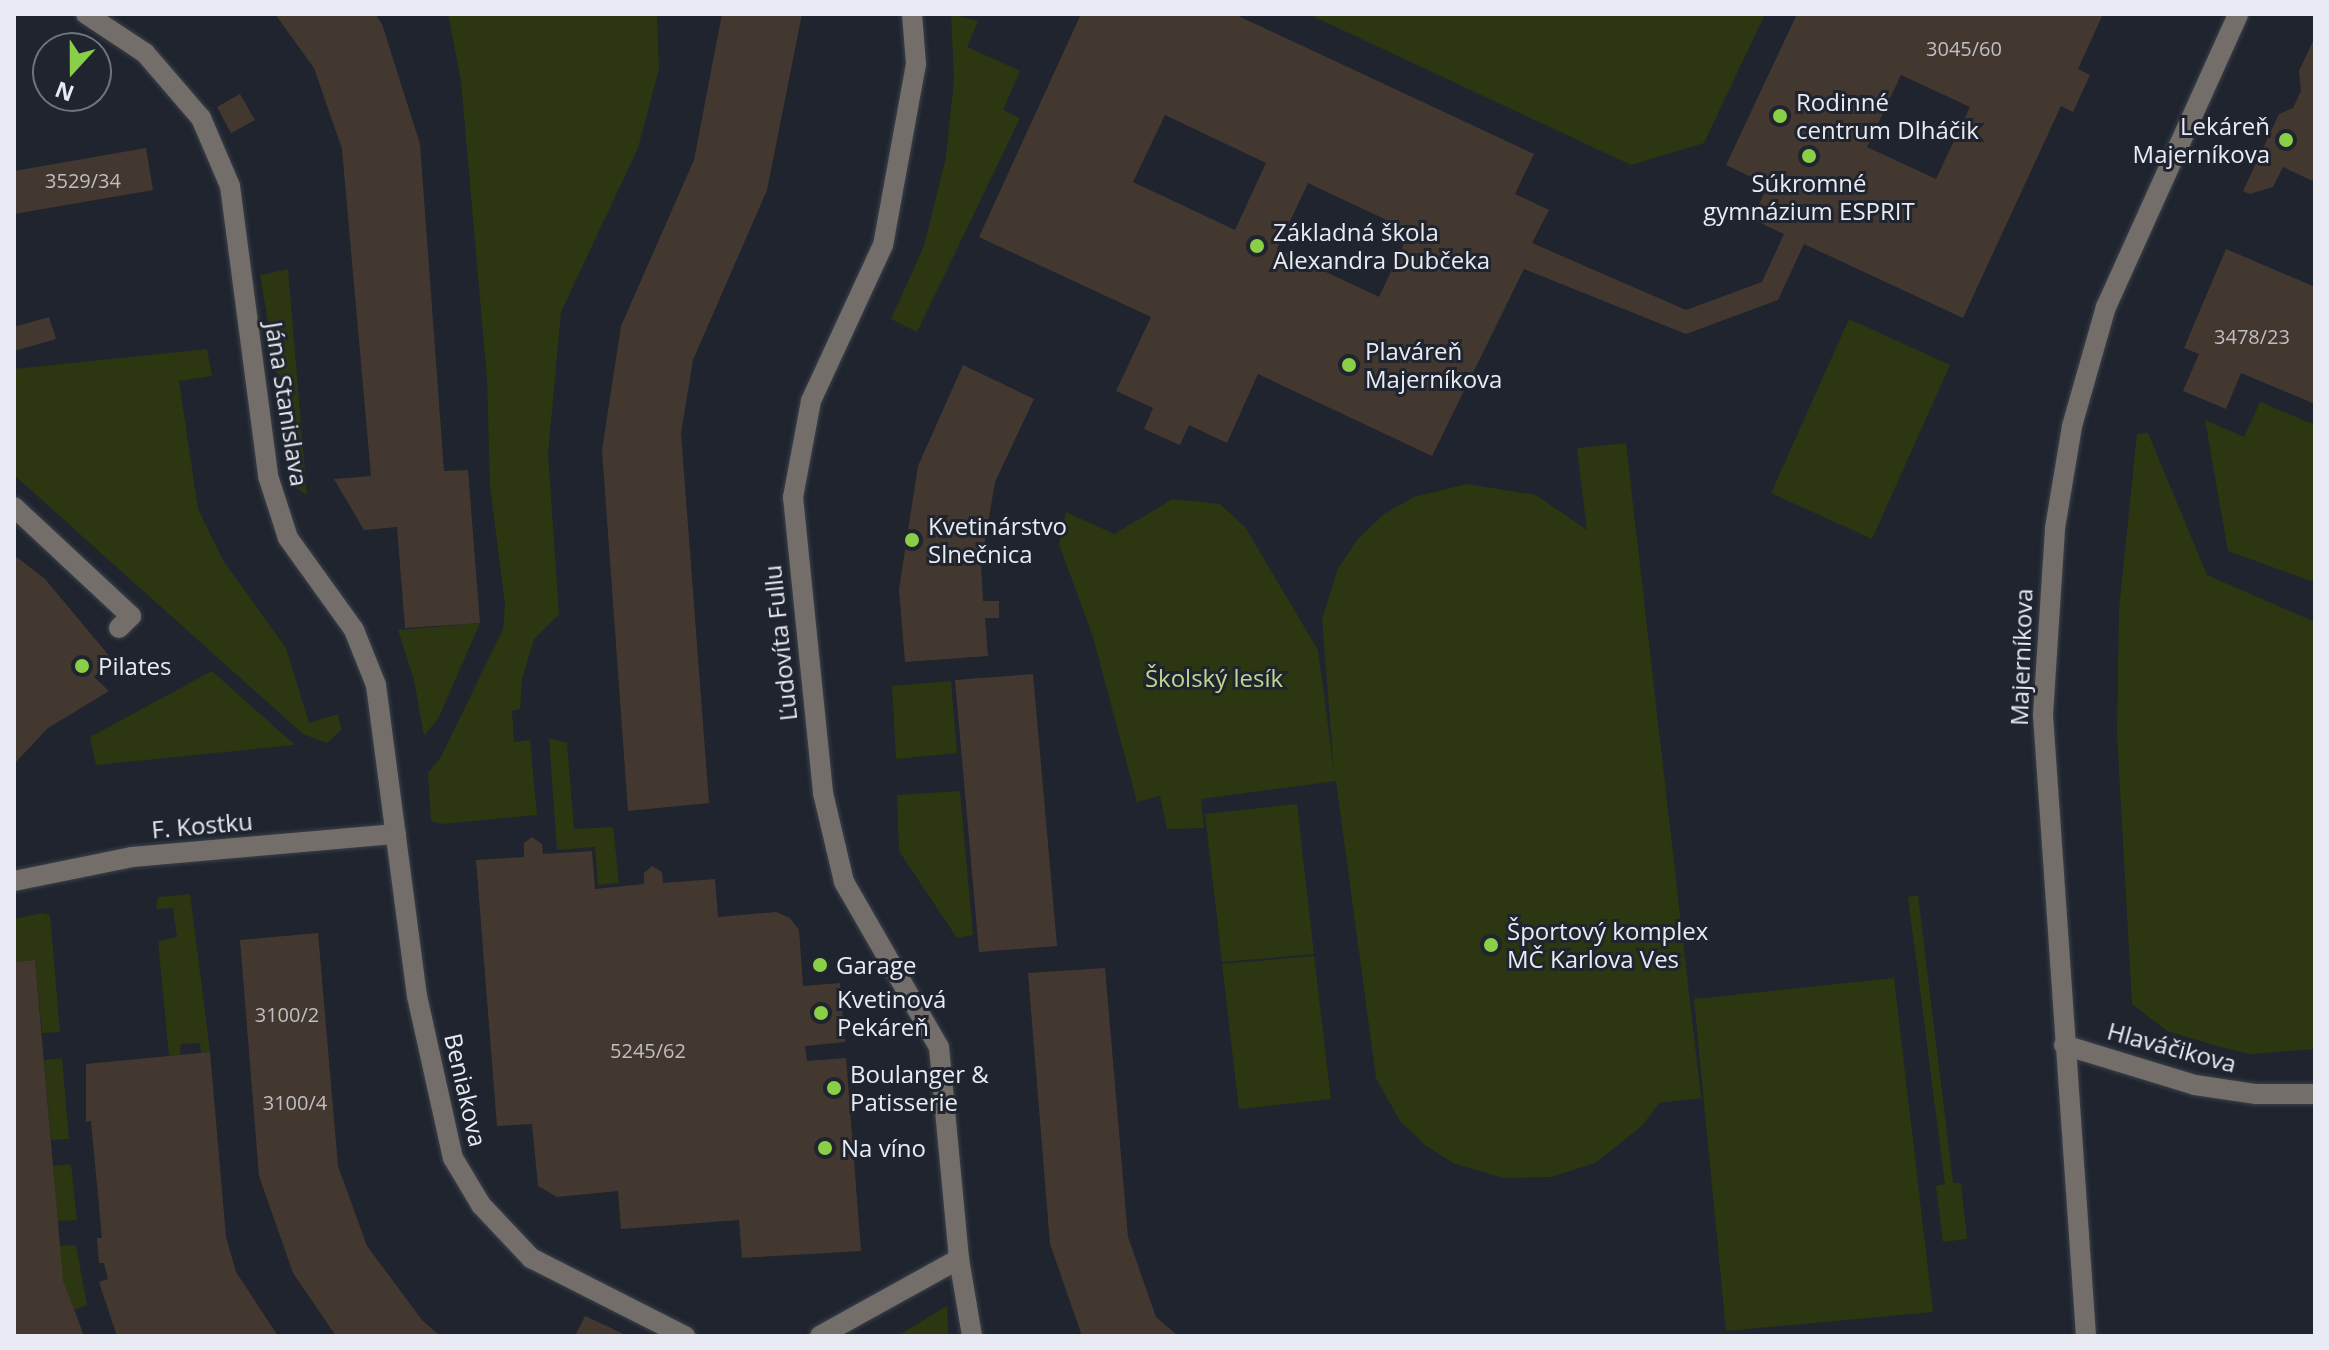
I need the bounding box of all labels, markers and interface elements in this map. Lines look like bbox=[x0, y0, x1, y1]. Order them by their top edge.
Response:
north arrow bbox=[32, 32, 112, 112]
house number: 3045/60 bbox=[1926, 36, 2002, 60]
text: N bbox=[50, 75, 78, 110]
place label: Rodinné centrum Dlháčik bbox=[1796, 88, 1979, 144]
marker: Rodinné centrum Dlháčik bbox=[1771, 107, 1789, 125]
place label: Lekáreň Majerníkova bbox=[2133, 112, 2270, 168]
marker: Lekáreň Majerníkova bbox=[2277, 131, 2295, 149]
marker: Súkromné gymnázium ESPRIT bbox=[1800, 147, 1818, 165]
house number: 3529/34 bbox=[45, 168, 121, 192]
place label: Súkromné gymnázium ESPRIT bbox=[1703, 169, 1915, 225]
place label: Základná škola Alexandra Dubčeka bbox=[1273, 218, 1490, 274]
marker: Základná škola Alexandra Dubčeka bbox=[1248, 237, 1266, 255]
street label: Jána Stanislava bbox=[260, 320, 314, 488]
house number: 3478/23 bbox=[2214, 324, 2290, 348]
place label: Plaváreň Majerníkova bbox=[1365, 337, 1502, 393]
marker: Plaváreň Majerníkova bbox=[1340, 356, 1358, 374]
place label: Kvetinárstvo Slnečnica bbox=[928, 512, 1067, 568]
marker: Kvetinárstvo Slnečnica bbox=[903, 531, 921, 549]
street label: Ľudovíta Fullu bbox=[758, 564, 802, 722]
street label: Majerníkova bbox=[2004, 588, 2038, 726]
place label: Pilates bbox=[98, 652, 171, 680]
marker: Pilates bbox=[73, 657, 91, 675]
park label: Školský lesík bbox=[1145, 664, 1283, 692]
street label: F. Kostku bbox=[150, 806, 254, 844]
place label: Športový komplex MČ Karlova Ves bbox=[1507, 917, 1708, 973]
marker: Športový komplex MČ Karlova Ves bbox=[1482, 936, 1500, 954]
place label: Garage bbox=[836, 951, 916, 979]
marker: Garage bbox=[811, 956, 829, 974]
place label: Kvetinová Pekáreň bbox=[837, 985, 946, 1041]
house number: 3100/2 bbox=[255, 1002, 319, 1026]
marker: Kvetinová Pekáreň bbox=[812, 1004, 830, 1022]
street label: Hlaváčikova bbox=[2104, 1016, 2240, 1078]
street label: Beniakova bbox=[439, 1031, 493, 1149]
house number: 5245/62 bbox=[610, 1038, 686, 1062]
place label: Boulanger & Patisserie bbox=[850, 1060, 989, 1116]
marker: Boulanger & Patisserie bbox=[825, 1079, 843, 1097]
house number: 3100/4 bbox=[263, 1090, 327, 1114]
place label: Na víno bbox=[841, 1134, 926, 1162]
marker: Na víno bbox=[816, 1139, 834, 1157]

